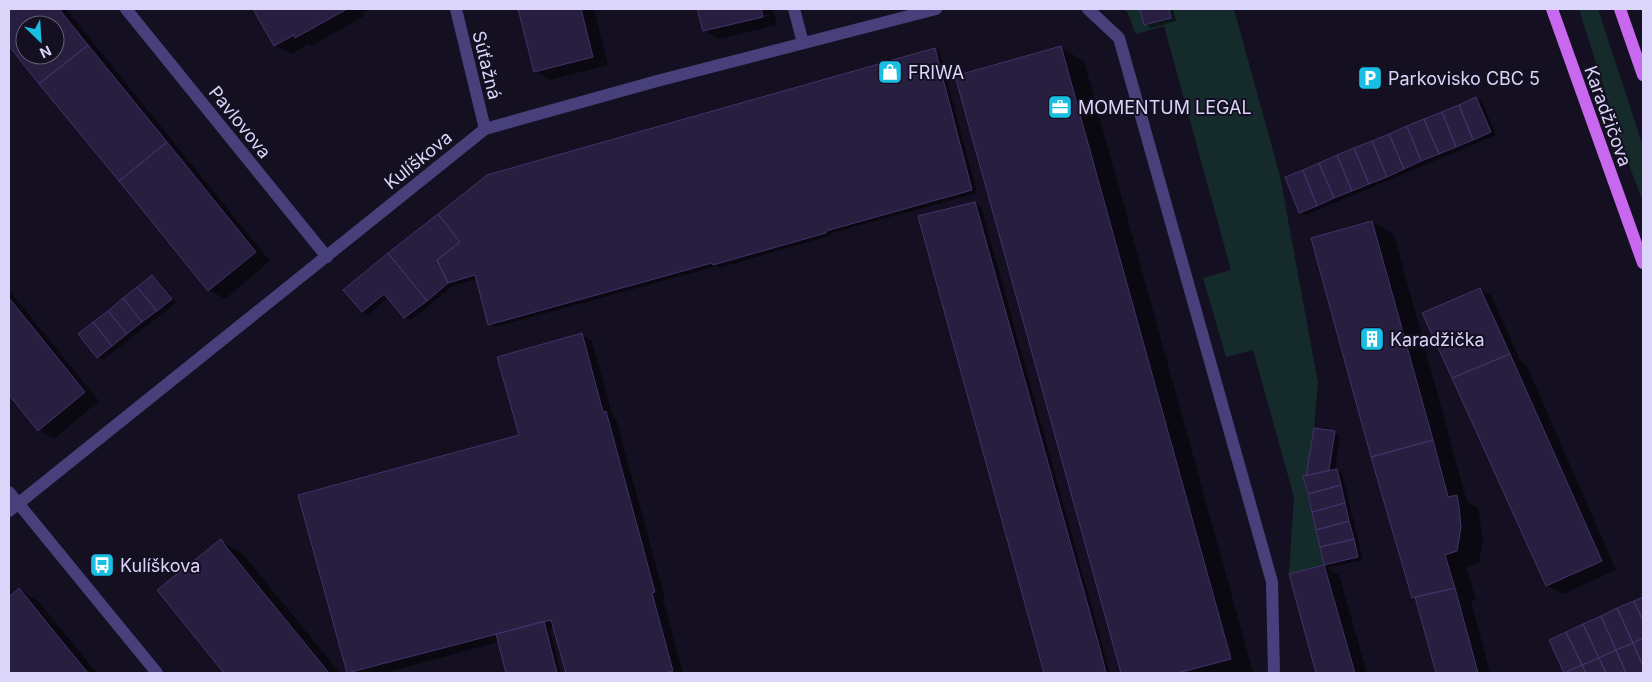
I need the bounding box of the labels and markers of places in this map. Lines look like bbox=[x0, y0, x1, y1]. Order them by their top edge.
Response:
shop icon: FRIWA bbox=[877, 59, 903, 85]
place label: FRIWA bbox=[908, 62, 964, 83]
parking icon: Parkovisko CBC 5 bbox=[1357, 65, 1383, 91]
place label: Parkovisko CBC 5 bbox=[1388, 68, 1540, 89]
office icon: MOMENTUM LEGAL bbox=[1047, 94, 1073, 120]
place label: MOMENTUM LEGAL bbox=[1078, 97, 1252, 118]
building icon: Karadžička bbox=[1359, 326, 1385, 352]
place label: Karadžička bbox=[1390, 329, 1485, 350]
bus stop icon: Kulíškova bbox=[89, 552, 115, 578]
place label: Kulíškova bbox=[120, 555, 200, 576]

